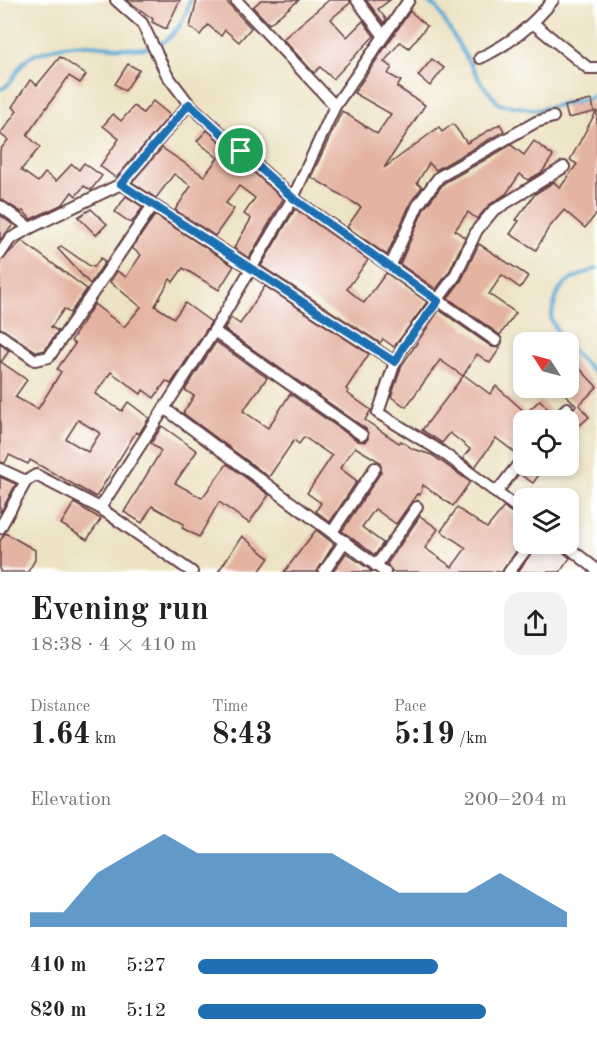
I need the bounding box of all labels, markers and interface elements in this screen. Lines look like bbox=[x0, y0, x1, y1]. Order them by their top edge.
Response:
pin bbox=[215, 125, 266, 176]
icon: arrive bbox=[224, 134, 257, 167]
north arrow bbox=[513, 332, 579, 398]
map controls bbox=[513, 332, 579, 554]
button: locate bbox=[513, 410, 579, 476]
button: layers bbox=[513, 488, 579, 554]
button: share bbox=[504, 592, 567, 655]
text: Evening run bbox=[30, 594, 209, 627]
text: 18:38 · 4 × 410 m bbox=[30, 635, 197, 655]
text: Distance bbox=[30, 699, 90, 715]
text: Time bbox=[212, 699, 248, 715]
text: Pace bbox=[394, 699, 426, 715]
text: 1.64 bbox=[30, 720, 91, 750]
text: 8:43 bbox=[212, 720, 273, 750]
text: 5:19 bbox=[394, 720, 455, 750]
text: km bbox=[91, 731, 116, 747]
text: /km bbox=[455, 731, 487, 747]
text: Elevation bbox=[30, 790, 111, 810]
text: 200–204 m bbox=[464, 790, 567, 810]
text: 410 m bbox=[30, 956, 86, 976]
text: 5:27 bbox=[126, 956, 166, 976]
text: 820 m bbox=[30, 1001, 86, 1021]
text: 5:12 bbox=[126, 1001, 166, 1021]

